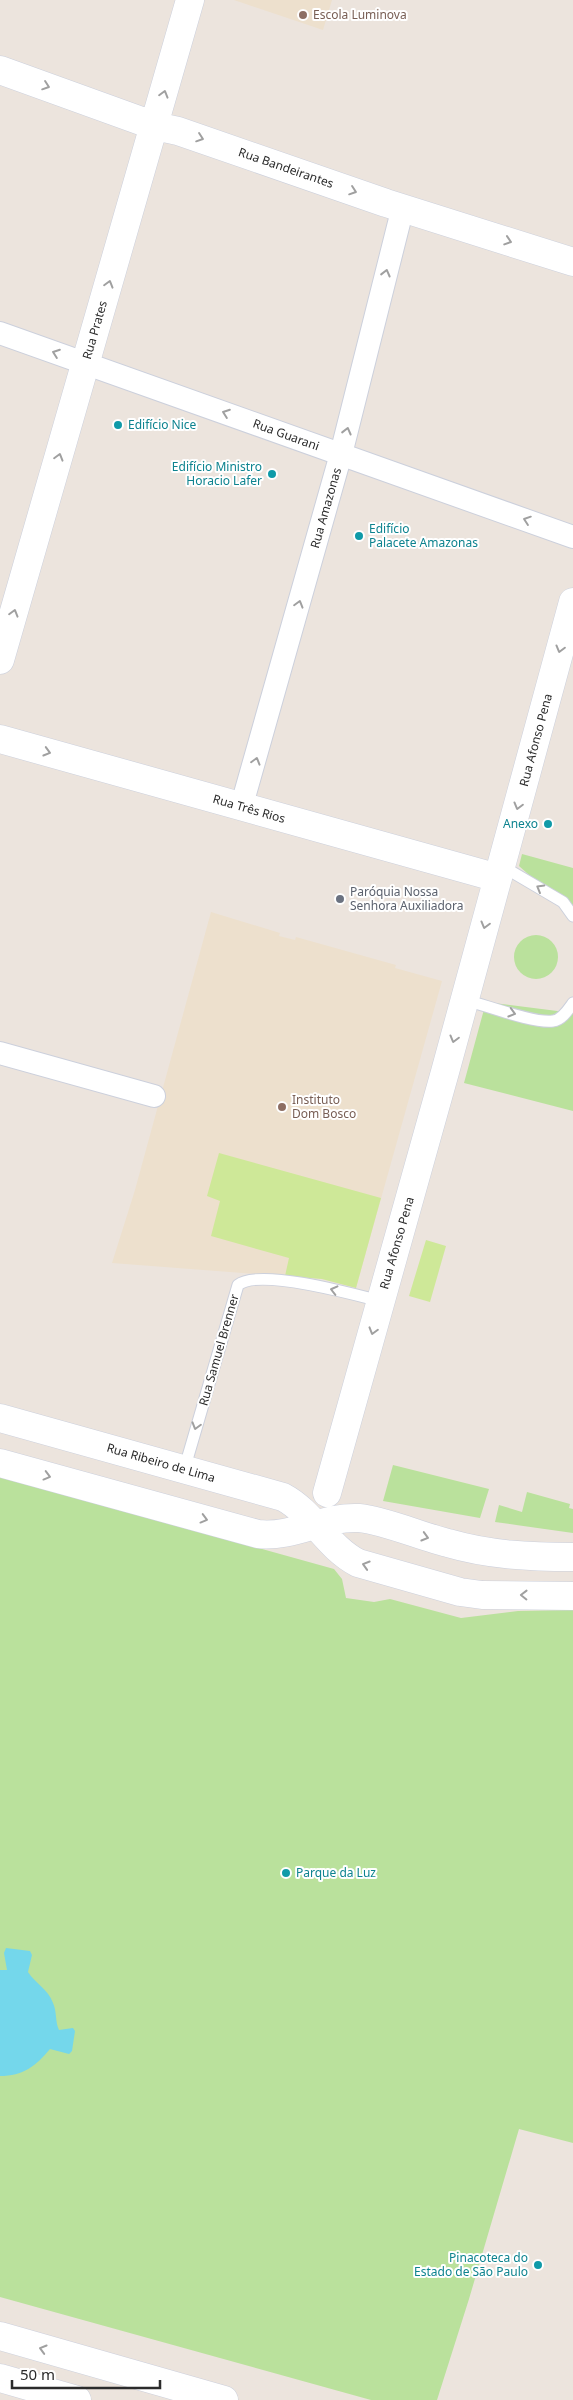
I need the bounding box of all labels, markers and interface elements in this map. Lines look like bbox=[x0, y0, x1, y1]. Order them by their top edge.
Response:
place label: Escola Luminova bbox=[313, 6, 407, 23]
marker: Escola Luminova bbox=[297, 9, 309, 21]
one-way arrow bbox=[41, 80, 50, 90]
one-way arrow bbox=[158, 91, 168, 99]
one-way arrow bbox=[195, 132, 203, 142]
street label: Rua Bandeirantes bbox=[236, 143, 336, 192]
one-way arrow bbox=[349, 185, 357, 195]
one-way arrow bbox=[503, 235, 512, 245]
one-way arrow bbox=[380, 269, 391, 278]
one-way arrow bbox=[103, 280, 113, 288]
street label: Rua Prates bbox=[78, 298, 111, 361]
one-way arrow bbox=[52, 349, 61, 359]
one-way arrow bbox=[222, 409, 230, 419]
street label: Rua Guarani bbox=[251, 415, 322, 454]
place label: Edifício Nice bbox=[128, 416, 197, 433]
marker: Edifício Nice bbox=[112, 419, 124, 431]
one-way arrow bbox=[341, 427, 351, 435]
one-way arrow bbox=[53, 453, 63, 461]
place label: Edifício Ministro Horacio Lafer bbox=[172, 458, 262, 489]
street label: Rua Amazonas bbox=[306, 465, 345, 550]
marker: Edifício Ministro Horacio Lafer bbox=[266, 468, 278, 480]
one-way arrow bbox=[523, 516, 532, 526]
place label: Edifício Palacete Amazonas bbox=[369, 520, 478, 551]
marker: Edifício Palacete Amazonas bbox=[353, 530, 365, 542]
one-way arrow bbox=[293, 600, 304, 609]
one-way arrow bbox=[8, 609, 18, 618]
one-way arrow bbox=[556, 645, 566, 653]
street label: Rua Afonso Pena bbox=[515, 692, 556, 788]
one-way arrow bbox=[42, 747, 51, 757]
one-way arrow bbox=[250, 757, 260, 765]
street label: Rua Três Rios bbox=[211, 790, 288, 827]
one-way arrow bbox=[513, 802, 524, 811]
place label: Anexo bbox=[503, 815, 538, 832]
marker: Anexo bbox=[542, 818, 554, 830]
place label: Paróquia Nossa Senhora Auxiliadora bbox=[350, 883, 464, 914]
one-way arrow bbox=[536, 885, 545, 895]
marker: Paróquia Nossa Senhora Auxiliadora bbox=[334, 893, 346, 905]
one-way arrow bbox=[481, 920, 491, 929]
one-way arrow bbox=[508, 1007, 516, 1018]
one-way arrow bbox=[449, 1035, 460, 1044]
place label: Instituto Dom Bosco bbox=[292, 1091, 356, 1122]
marker: Instituto Dom Bosco bbox=[276, 1101, 288, 1113]
street label: Rua Afonso Pena bbox=[375, 1195, 418, 1291]
one-way arrow bbox=[330, 1285, 338, 1295]
street label: Rua Samuel Brenner bbox=[194, 1292, 243, 1408]
one-way arrow bbox=[368, 1326, 378, 1334]
one-way arrow bbox=[192, 1422, 202, 1430]
street label: Rua Ribeiro de Lima bbox=[105, 1439, 217, 1486]
one-way arrow bbox=[42, 1471, 51, 1481]
one-way arrow bbox=[199, 1513, 208, 1524]
one-way arrow bbox=[421, 1531, 429, 1541]
one-way arrow bbox=[362, 1561, 370, 1571]
one-way arrow bbox=[520, 1590, 528, 1600]
place label: Parque da Luz bbox=[296, 1864, 376, 1881]
marker: Parque da Luz bbox=[280, 1867, 292, 1879]
place label: Pinacoteca do Estado de São Paulo bbox=[414, 2249, 528, 2280]
marker: Pinacoteca do Estado de São Paulo bbox=[532, 2259, 544, 2271]
one-way arrow bbox=[39, 2344, 47, 2354]
scale bar bbox=[12, 2358, 160, 2390]
text: 50 m bbox=[20, 2364, 55, 2384]

